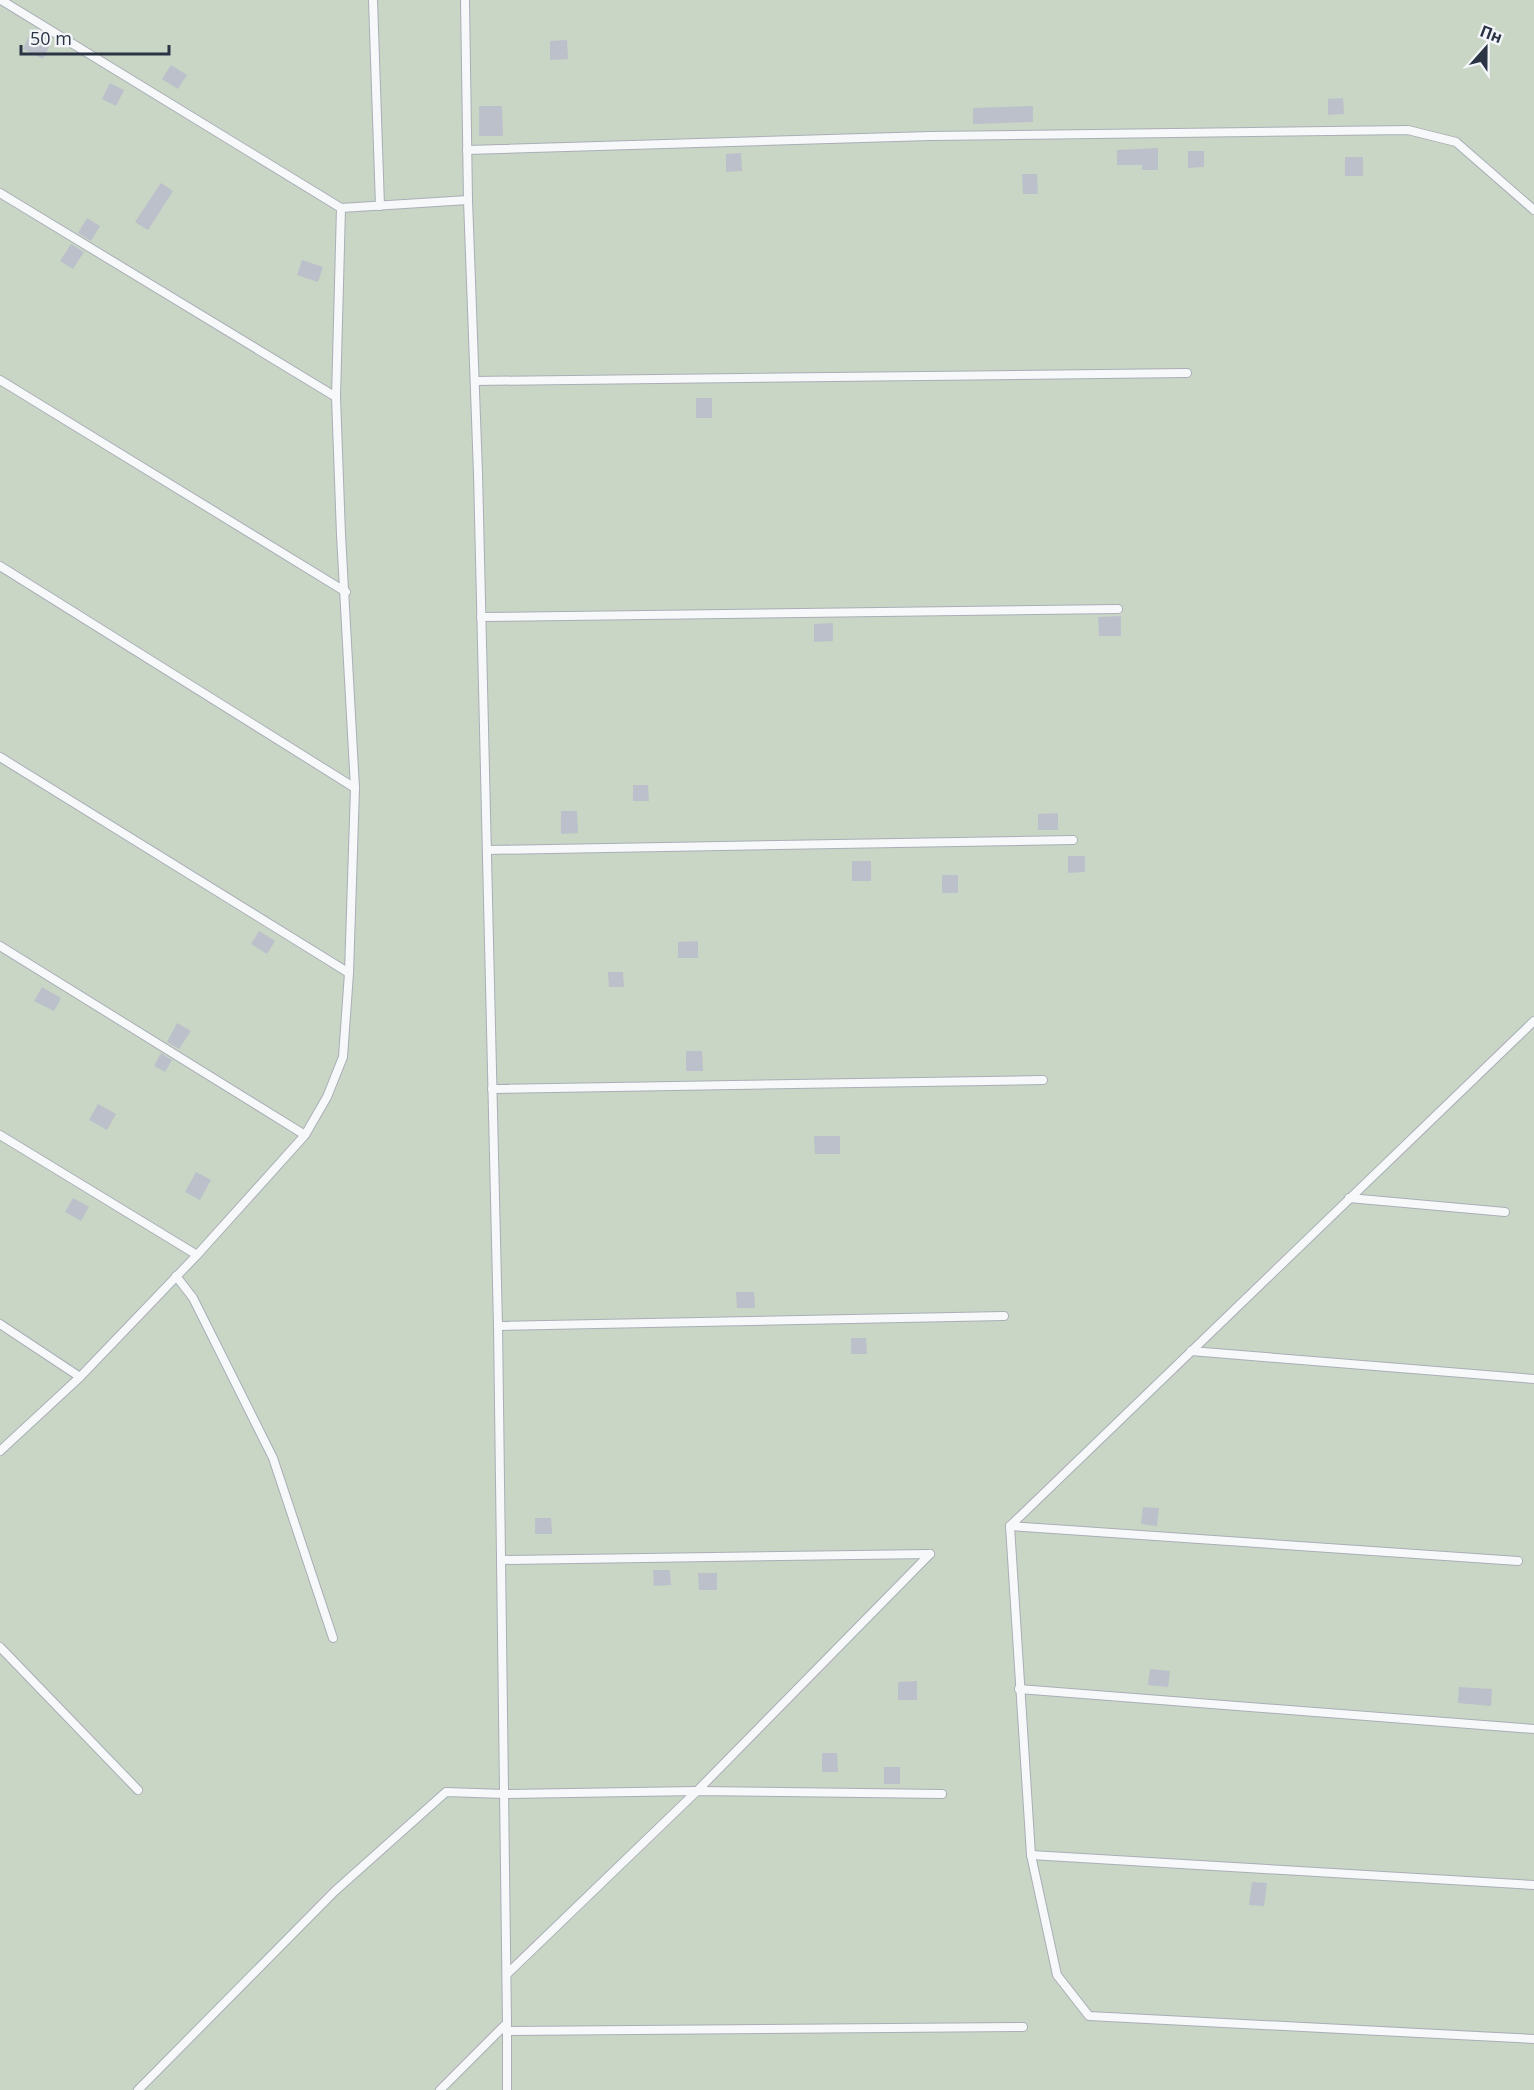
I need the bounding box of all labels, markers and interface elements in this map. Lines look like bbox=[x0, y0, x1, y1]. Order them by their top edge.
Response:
scale bar bbox=[21, 18, 170, 56]
north arrow bbox=[1456, 18, 1516, 78]
text: Пн bbox=[1477, 20, 1506, 48]
text: 50 m bbox=[30, 26, 72, 50]

